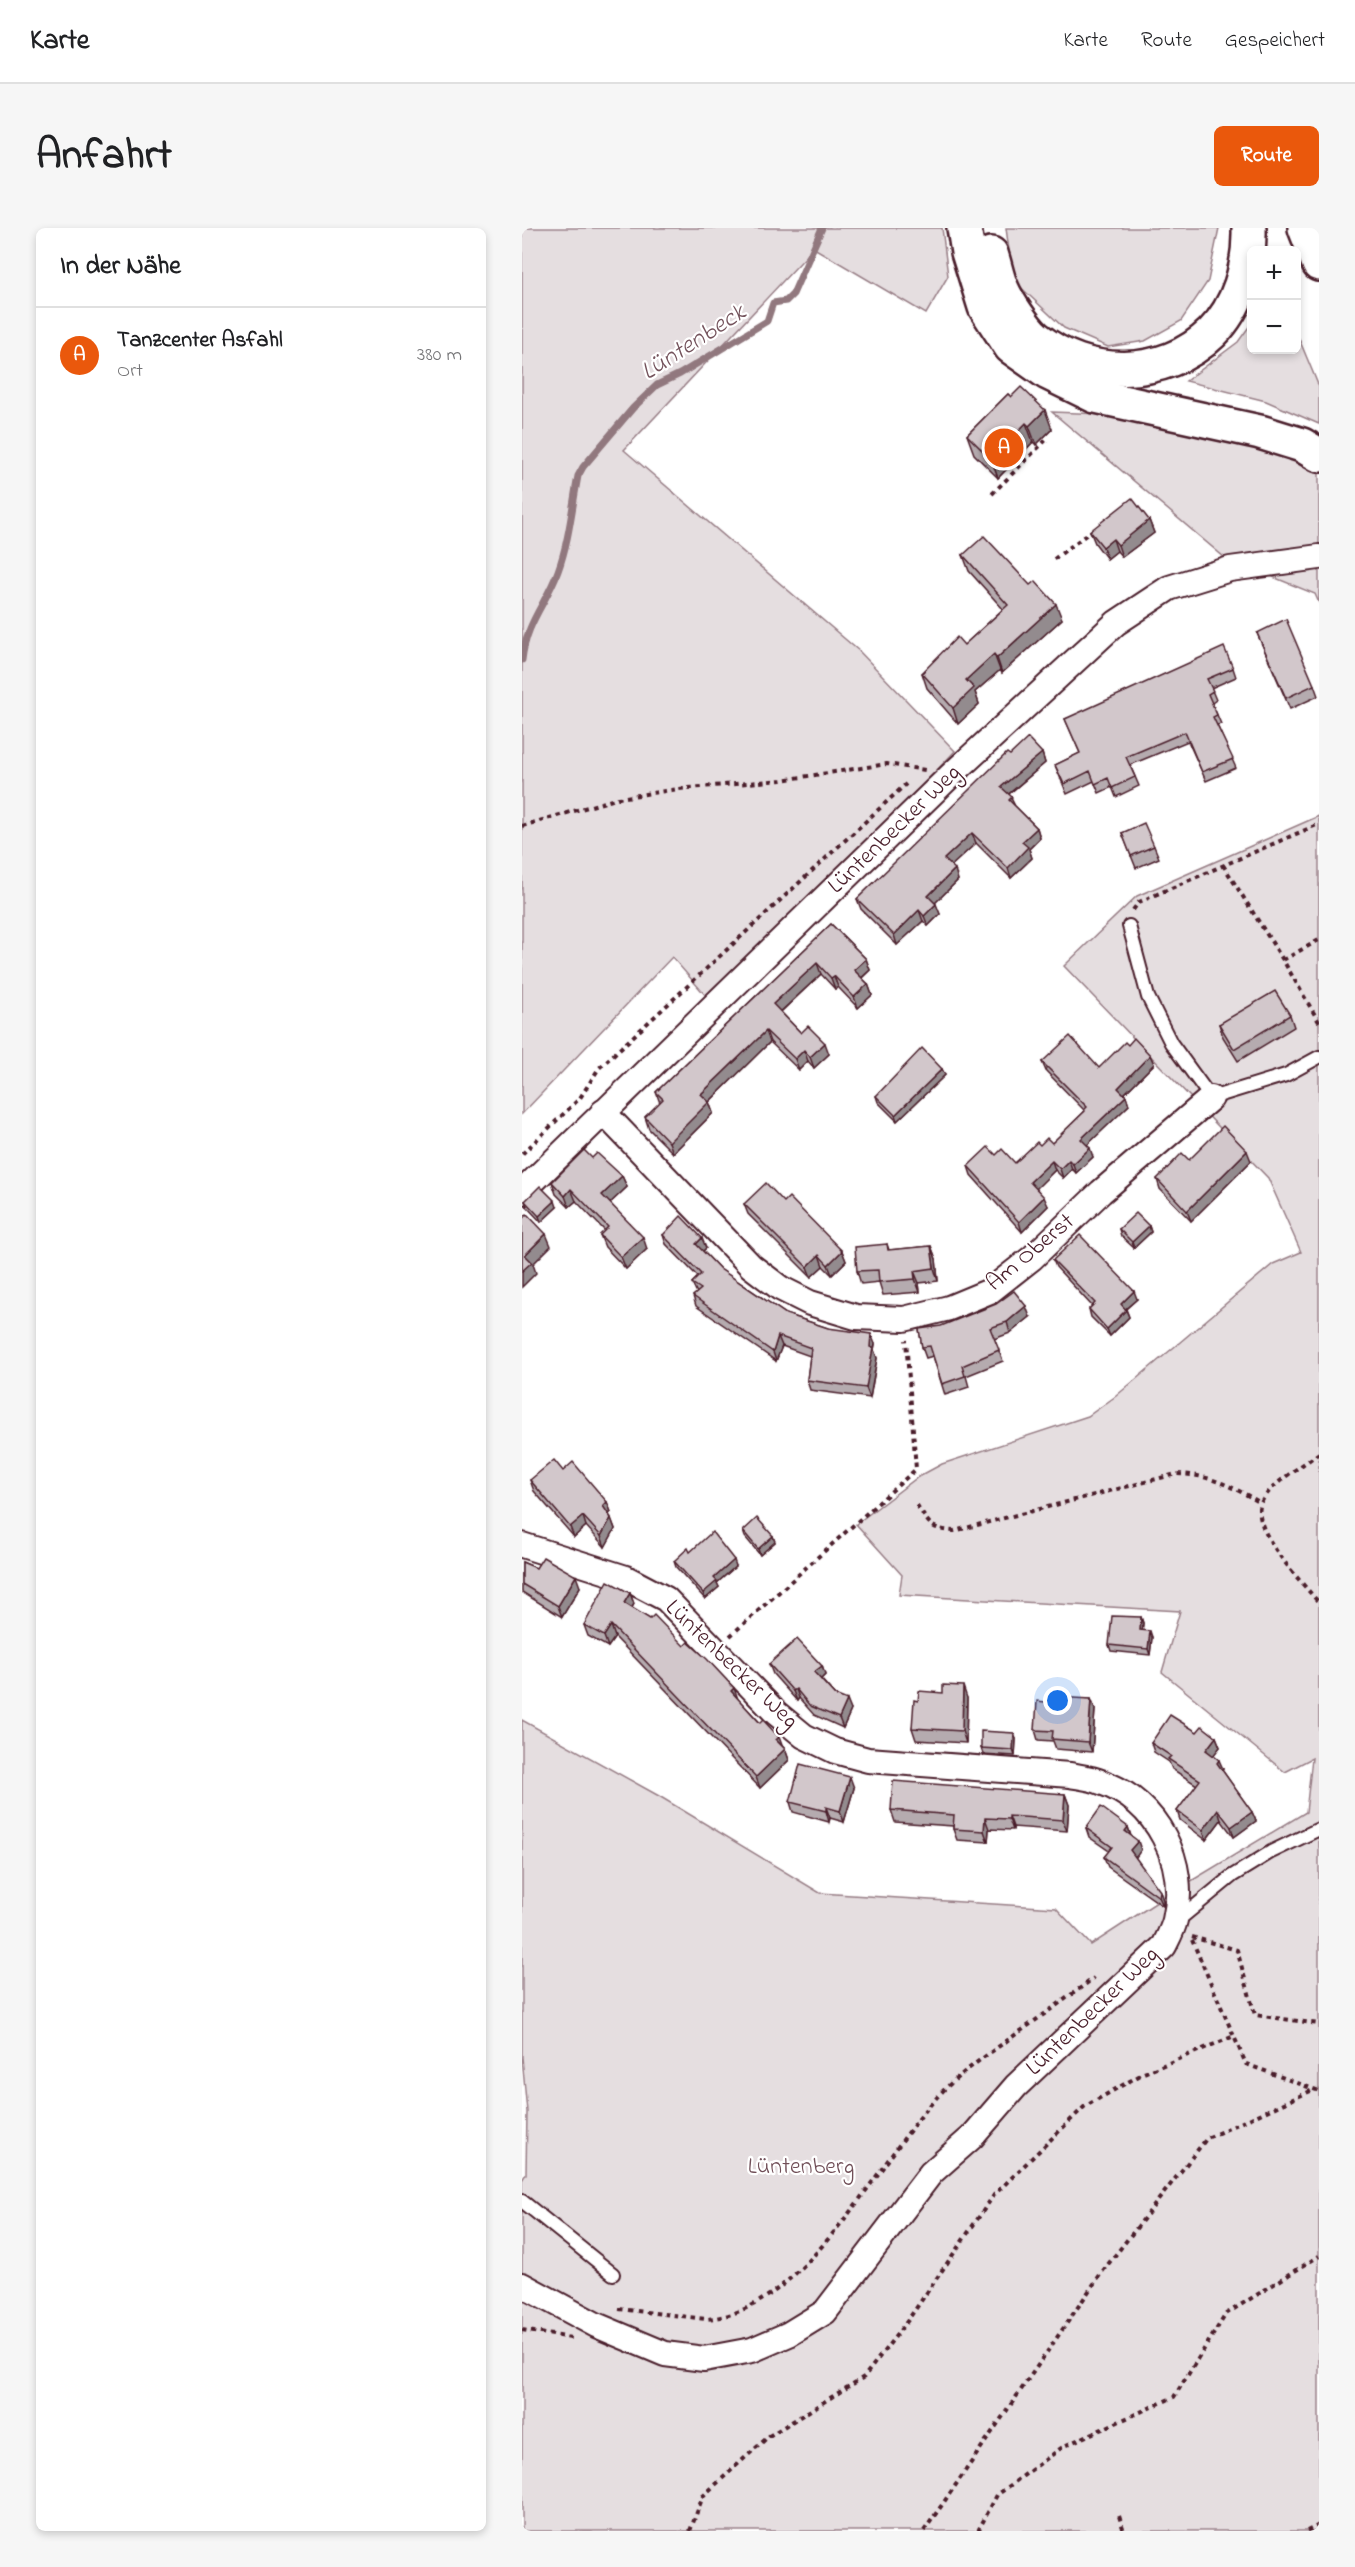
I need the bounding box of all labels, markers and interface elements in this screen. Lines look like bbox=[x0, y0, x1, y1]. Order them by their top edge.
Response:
text: Karte bbox=[30, 21, 89, 62]
text: Karte bbox=[1063, 26, 1108, 56]
text: Route bbox=[1141, 26, 1192, 56]
text: Gespeichert bbox=[1225, 26, 1325, 56]
text: Anfahrt bbox=[36, 126, 172, 187]
button: Route bbox=[1214, 126, 1319, 186]
map controls bbox=[1247, 246, 1301, 354]
button: + bbox=[1247, 246, 1301, 300]
text: In der Nähe bbox=[60, 248, 181, 286]
water label: Lüntenbeck bbox=[634, 294, 755, 391]
button: − bbox=[1247, 300, 1301, 354]
text: Tanzcenter Asfahl bbox=[117, 325, 283, 357]
text: A bbox=[73, 341, 86, 370]
text: 380 m bbox=[417, 341, 462, 370]
text: Ort bbox=[117, 357, 143, 386]
pin: A bbox=[984, 426, 1024, 470]
street label: Lüntenbecker Weg bbox=[820, 757, 970, 903]
street label: Am Oberst bbox=[979, 1205, 1083, 1301]
street label: Lüntenbecker Weg bbox=[656, 1592, 806, 1738]
your location bbox=[1043, 1686, 1072, 1715]
street label: Lüntenbecker Weg bbox=[1018, 1939, 1168, 2085]
park label: Lüntenberg bbox=[748, 2150, 854, 2185]

